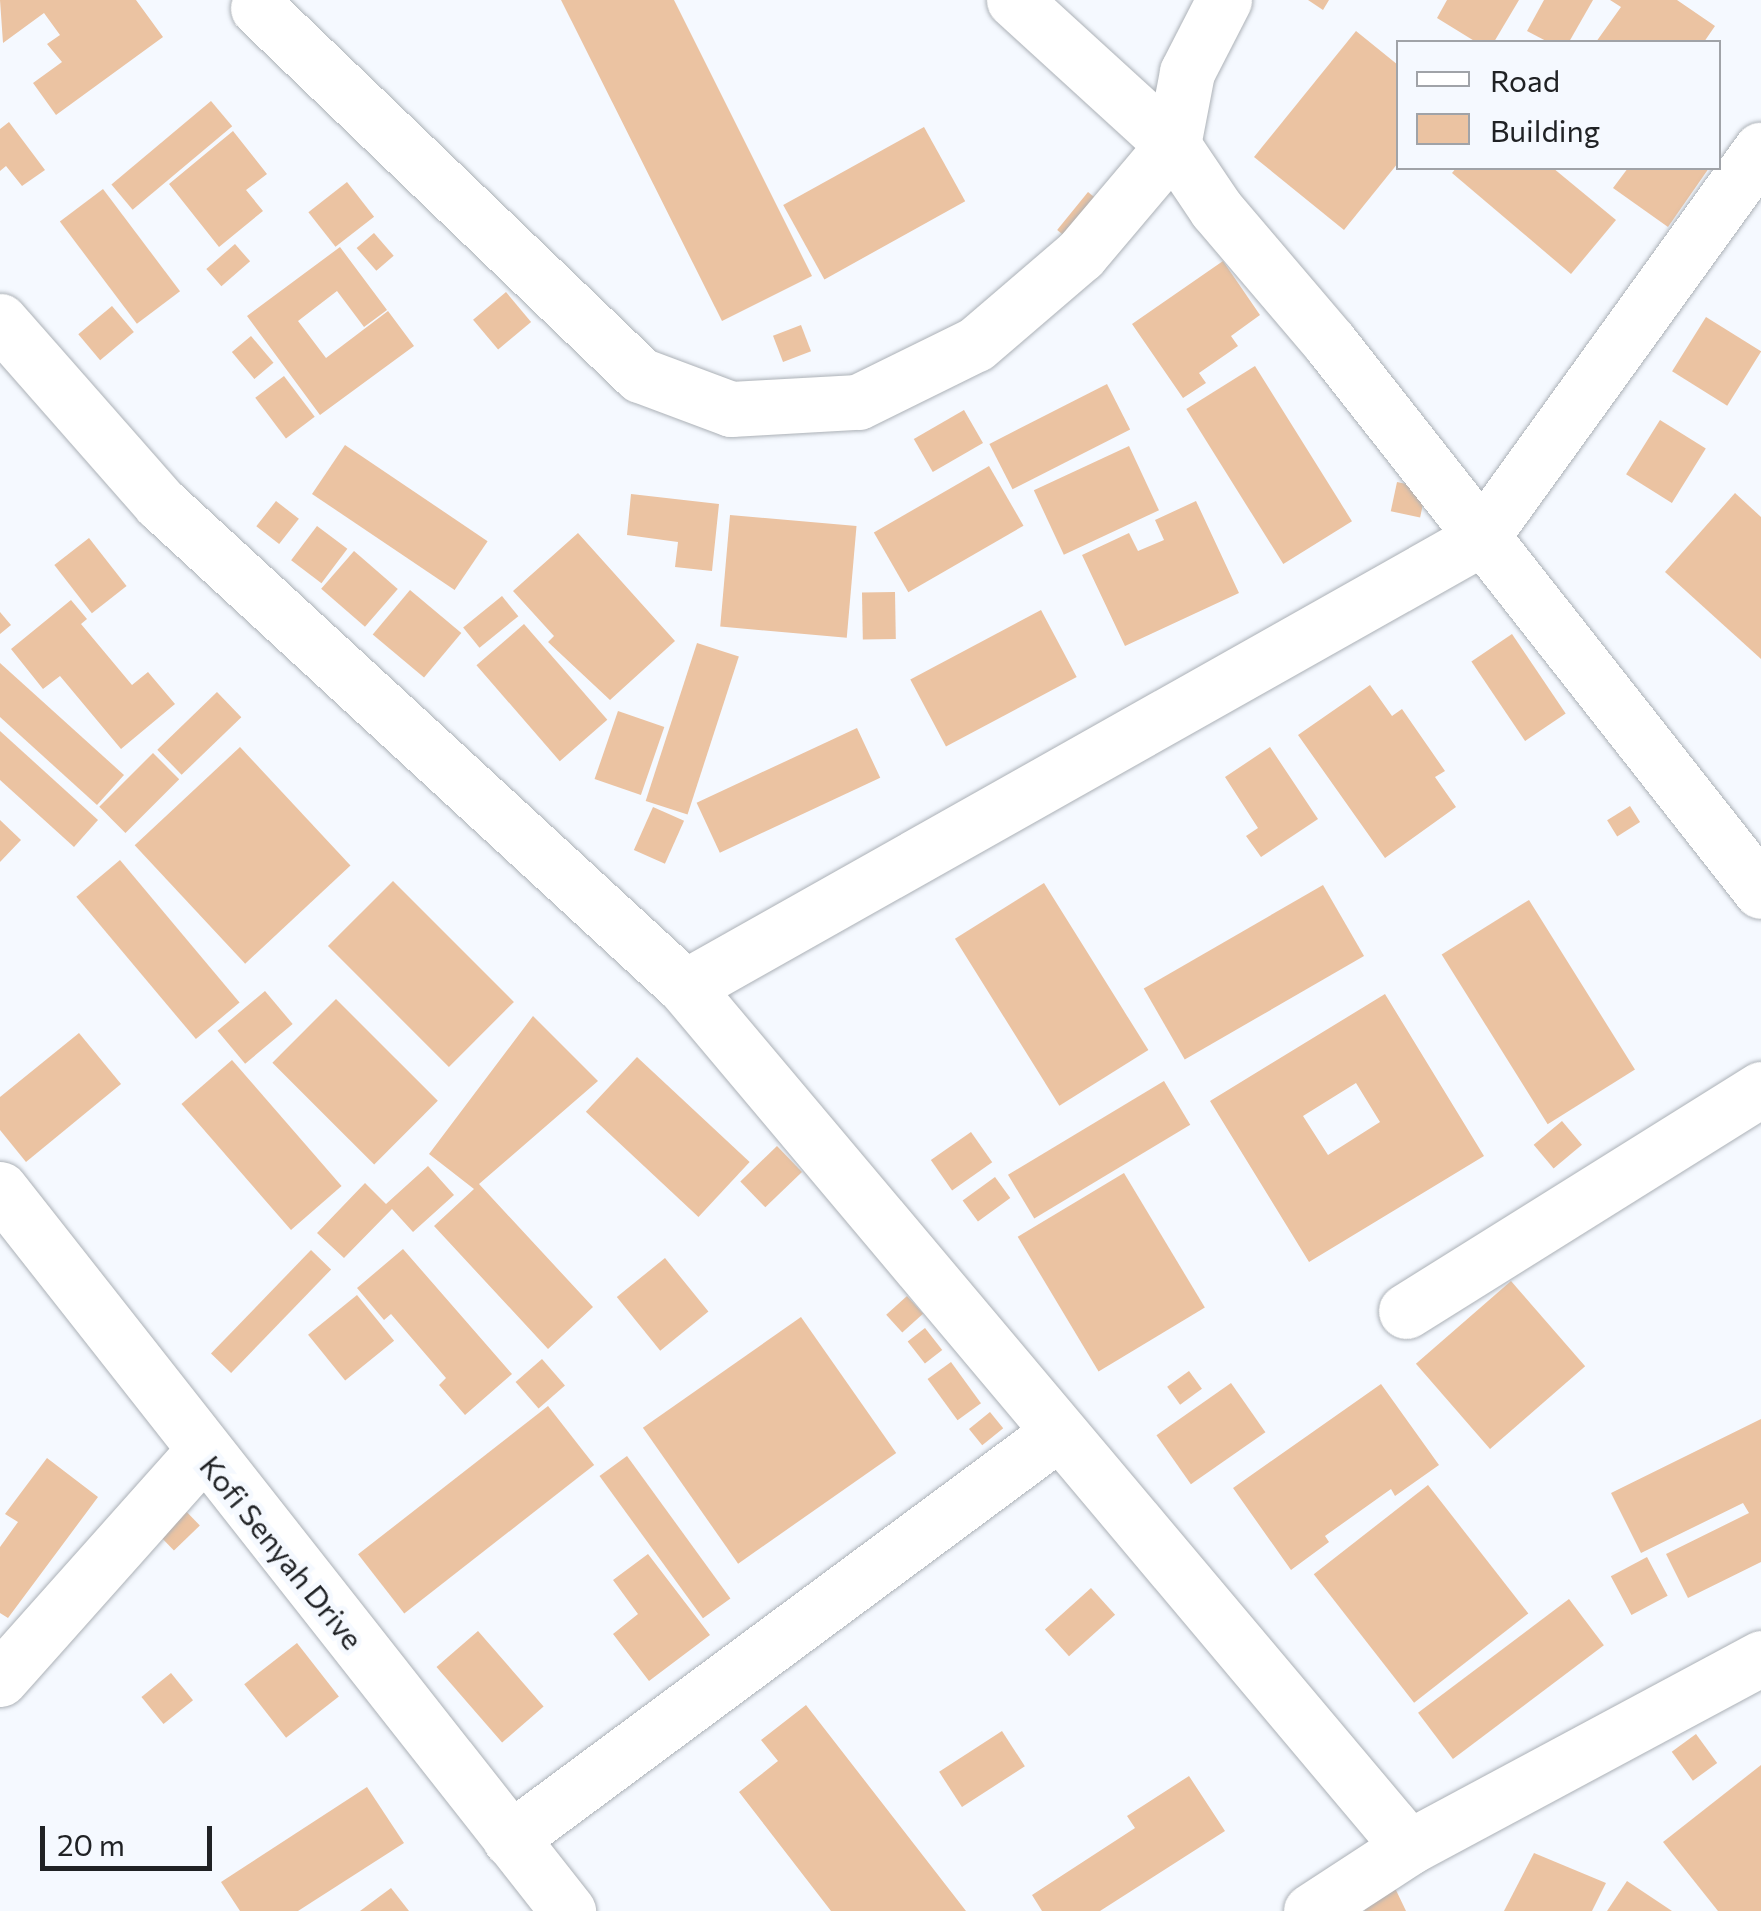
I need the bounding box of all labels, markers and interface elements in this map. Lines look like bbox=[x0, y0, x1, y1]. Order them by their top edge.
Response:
legend bbox=[1396, 40, 1721, 170]
text: Road bbox=[1490, 61, 1560, 98]
text: Building bbox=[1490, 111, 1600, 148]
street label: Kofi Senyah Drive bbox=[193, 1448, 371, 1656]
scale bar bbox=[45, 1806, 218, 1868]
text: 20 m bbox=[57, 1825, 125, 1862]

